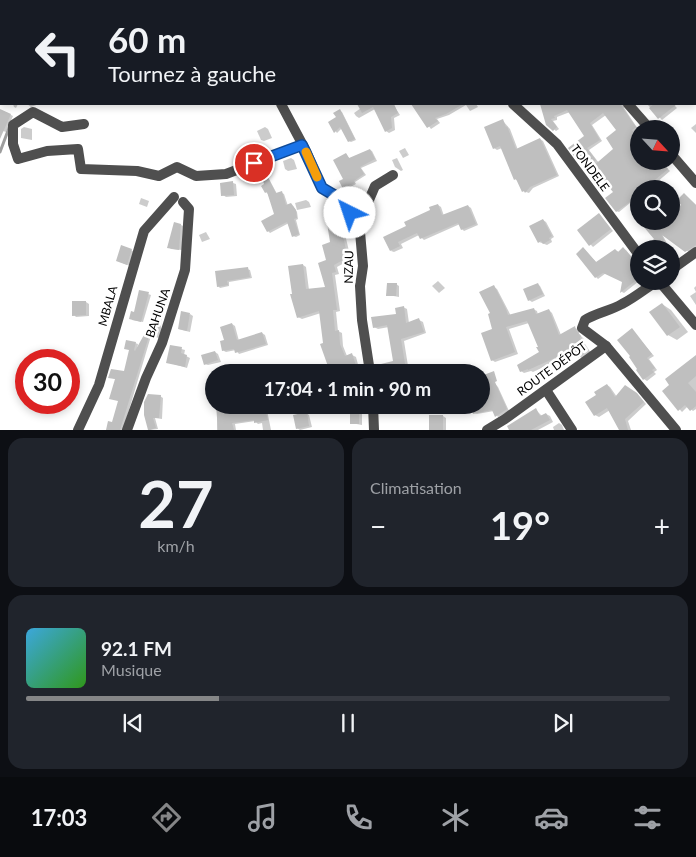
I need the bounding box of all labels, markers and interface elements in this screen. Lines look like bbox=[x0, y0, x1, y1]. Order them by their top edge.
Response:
text: 60 m bbox=[108, 18, 186, 60]
icon: left bbox=[25, 20, 90, 85]
text: Tournez à gauche bbox=[108, 60, 276, 87]
north arrow bbox=[630, 120, 680, 170]
map controls bbox=[630, 120, 680, 290]
street label: TONDELE bbox=[568, 141, 613, 194]
pin bbox=[233, 142, 275, 184]
icon: arrive bbox=[240, 149, 268, 177]
button: search bbox=[630, 180, 680, 230]
position arrow bbox=[323, 186, 375, 238]
button: layers bbox=[630, 240, 680, 290]
street label: NZAU bbox=[341, 250, 356, 284]
street label: MBALA bbox=[95, 283, 121, 328]
street label: BAHUNA bbox=[142, 285, 173, 339]
street label: ROUTE DÉPÔT bbox=[514, 338, 589, 399]
speed limit sign: 30 bbox=[15, 349, 80, 414]
text: 17:04 · 1 min · 90 m bbox=[264, 377, 431, 400]
text: 27 bbox=[138, 464, 214, 542]
text: Climatisation bbox=[370, 478, 462, 497]
text: 19° bbox=[490, 502, 550, 548]
text: − bbox=[370, 509, 386, 543]
text: + bbox=[654, 509, 670, 543]
text: km/h bbox=[157, 536, 195, 555]
text: 92.1 FM bbox=[101, 637, 172, 660]
text: Musique bbox=[101, 660, 162, 679]
icon: previous bbox=[119, 709, 147, 737]
icon: pause bbox=[334, 709, 362, 737]
icon: next bbox=[549, 709, 577, 737]
icon: directions bbox=[149, 800, 184, 835]
icon: music bbox=[245, 800, 280, 835]
icon: phone bbox=[341, 800, 376, 835]
icon: climate bbox=[438, 800, 473, 835]
icon: car bbox=[534, 800, 569, 835]
icon: filters bbox=[630, 800, 665, 835]
text: 17:03 bbox=[31, 804, 87, 831]

